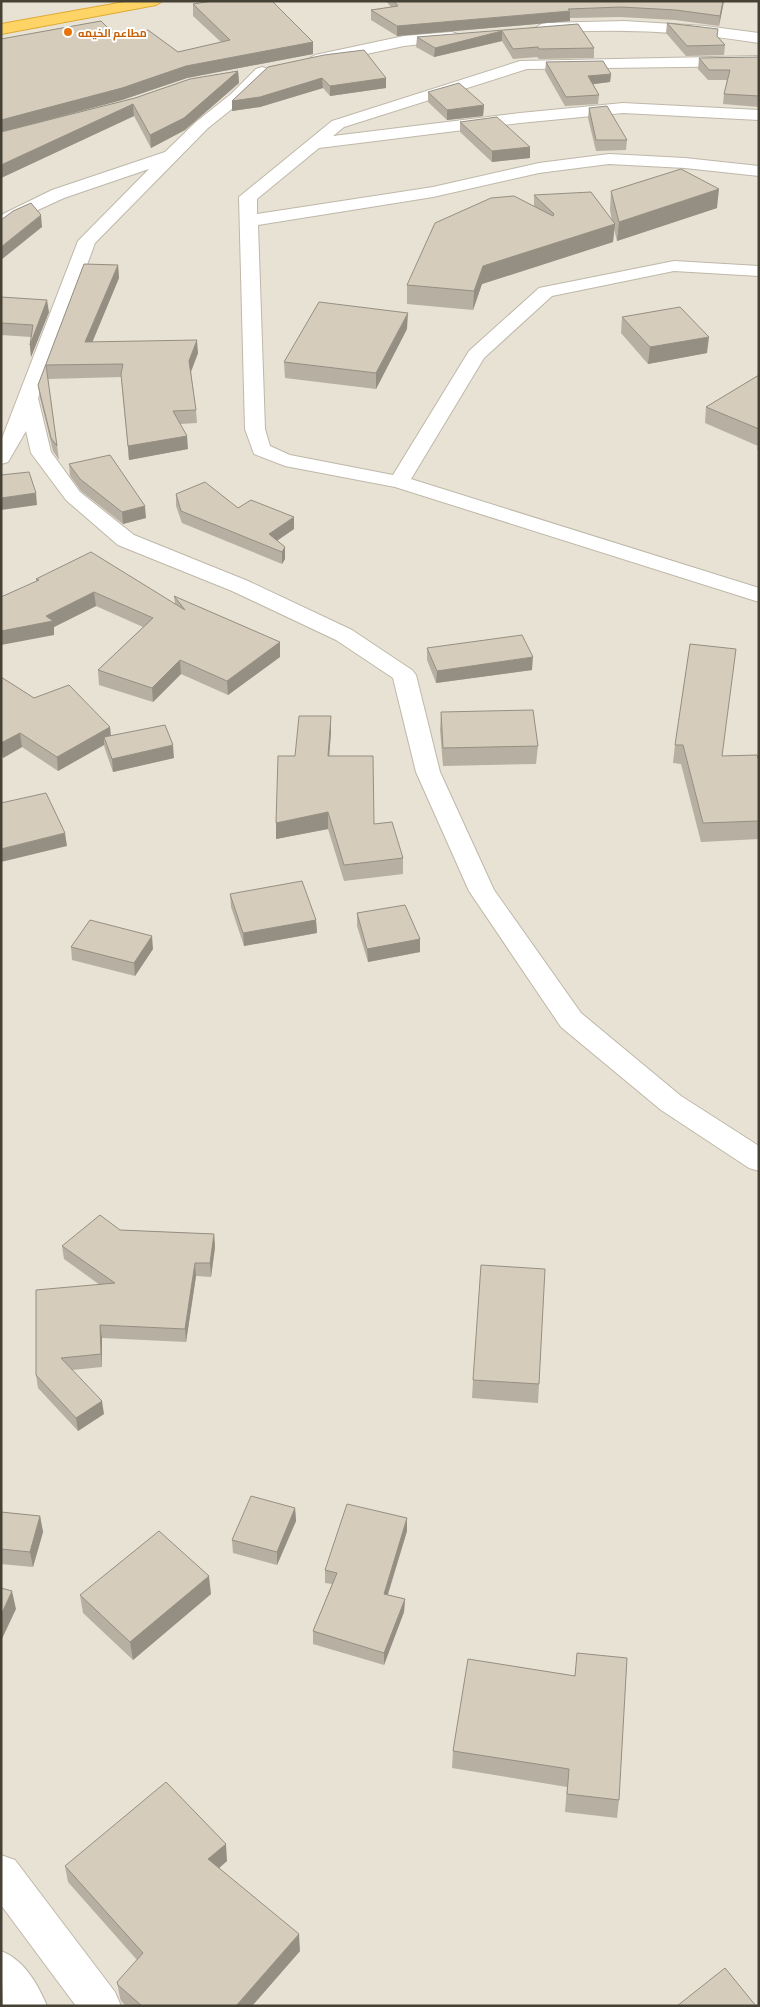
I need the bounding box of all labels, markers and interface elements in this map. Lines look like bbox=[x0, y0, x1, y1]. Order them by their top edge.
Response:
marker: مطاعم الخيمه bbox=[62, 26, 74, 38]
place label: مطاعم الخيمه bbox=[78, 26, 147, 41]

